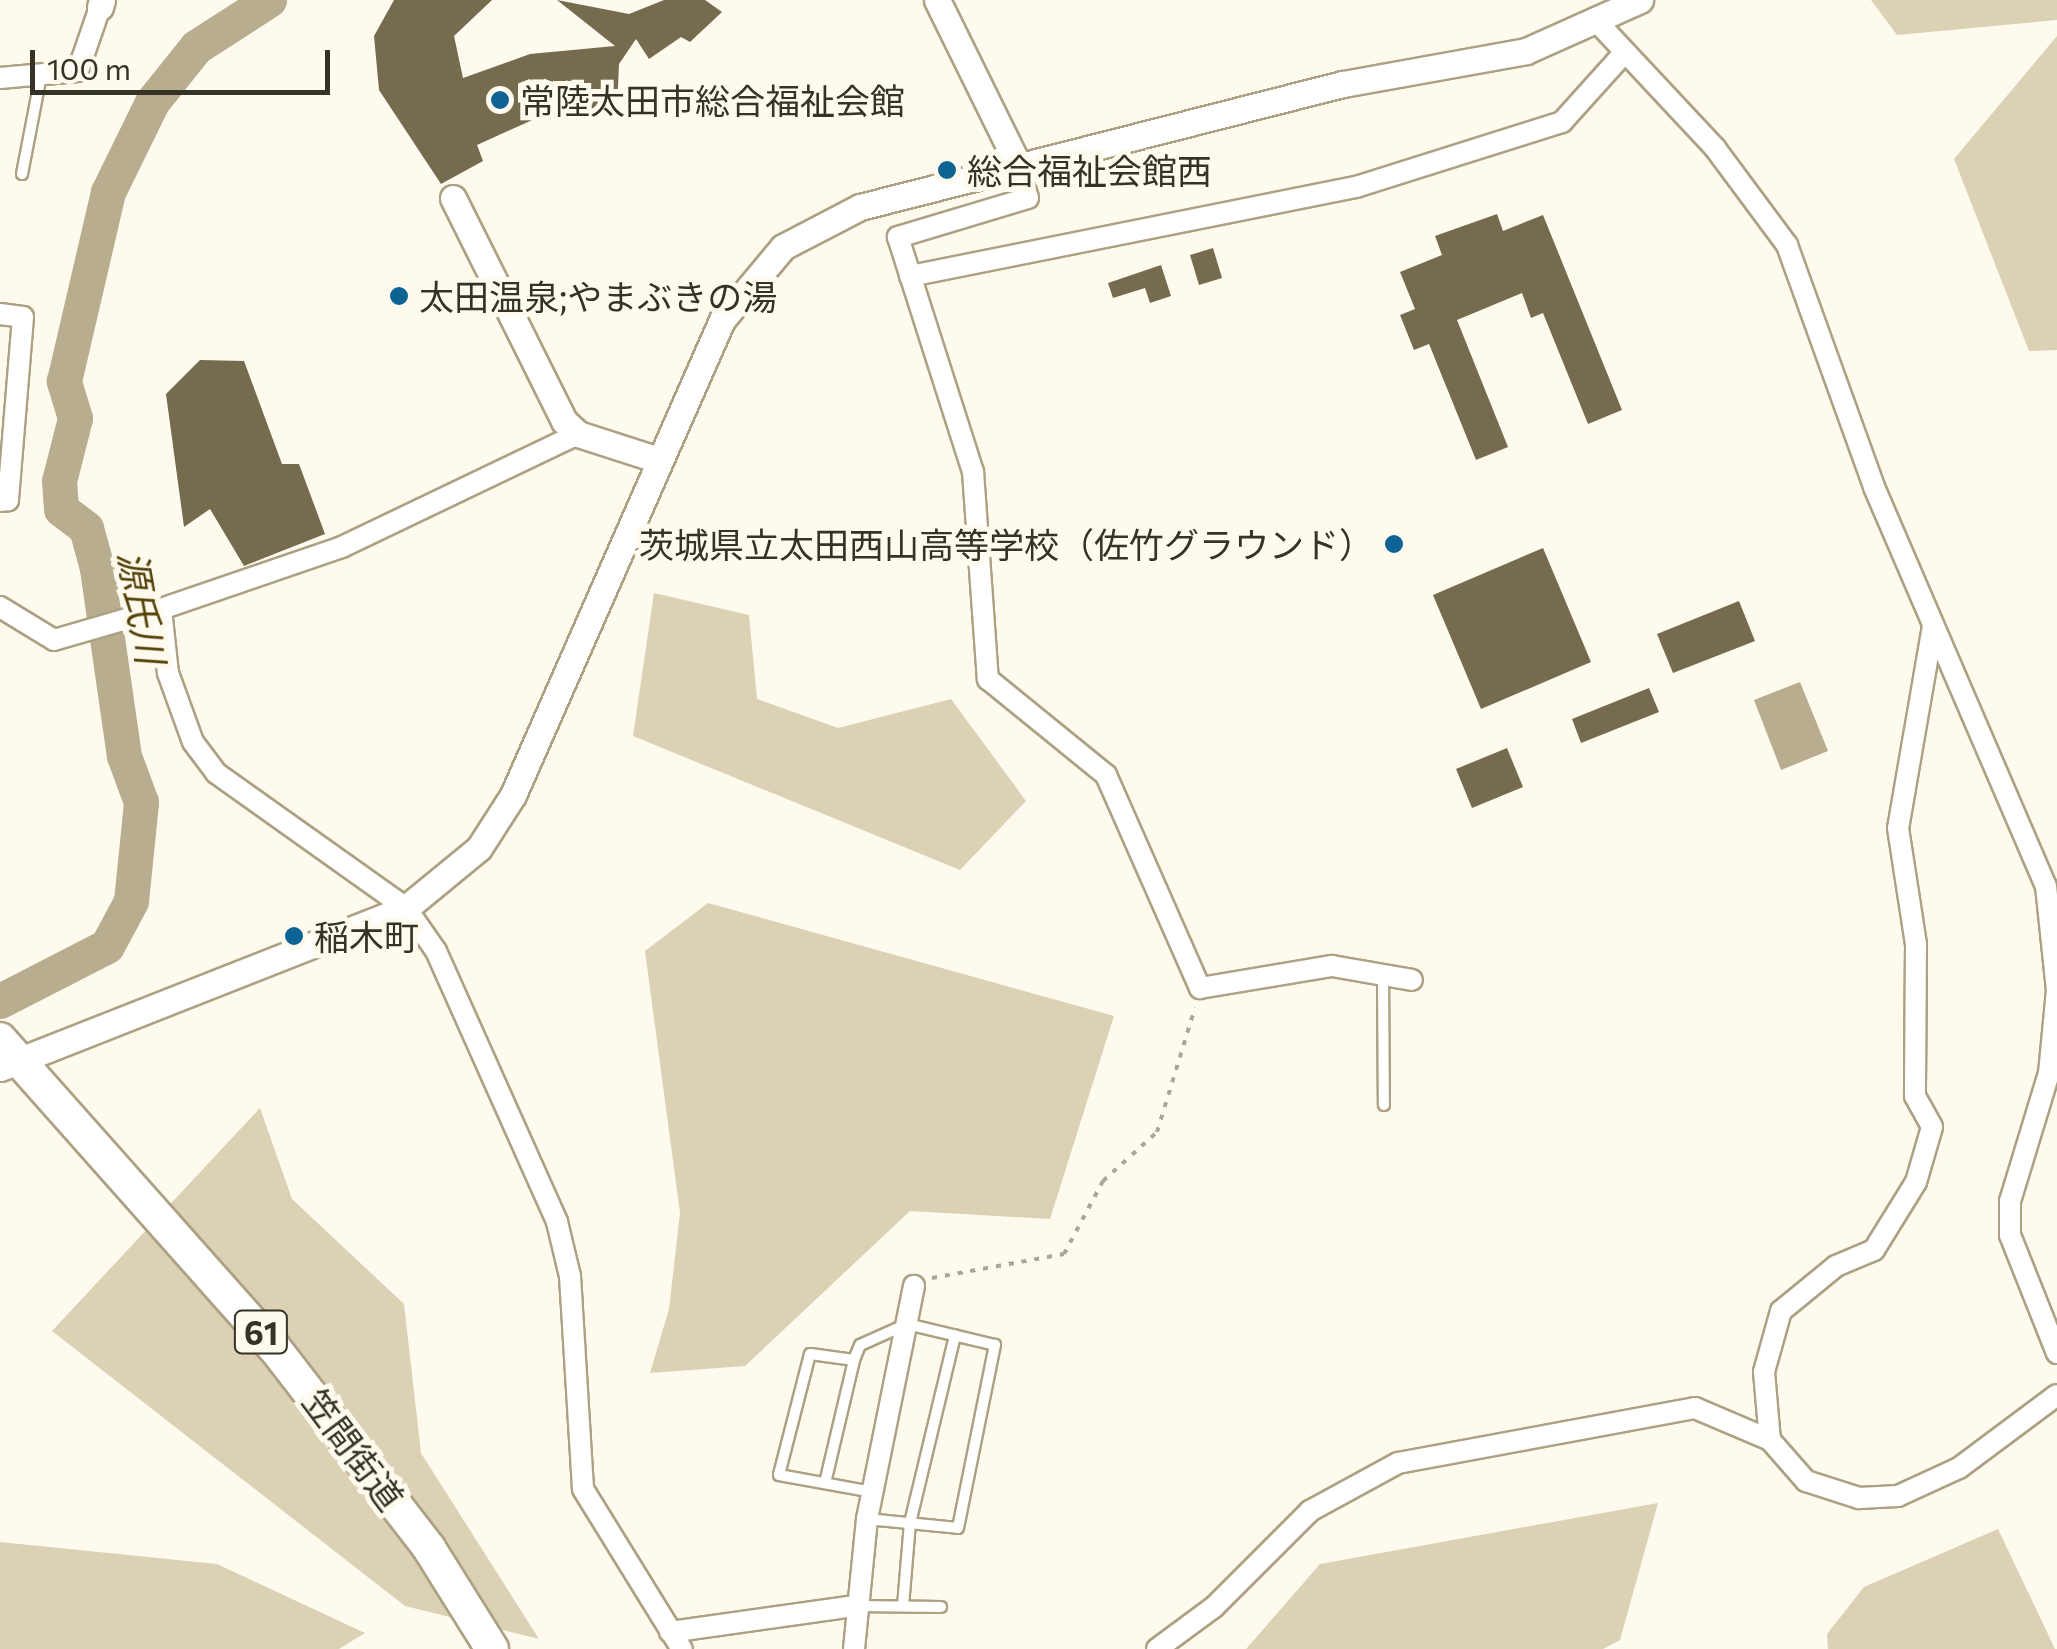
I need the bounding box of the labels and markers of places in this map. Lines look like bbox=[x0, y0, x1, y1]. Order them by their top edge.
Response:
place label: 常陸太田市総合福祉会館 bbox=[520, 79, 905, 121]
marker: 常陸太田市総合福祉会館 bbox=[489, 89, 511, 111]
place label: 総合福祉会館西 bbox=[967, 149, 1212, 191]
marker: 総合福祉会館西 bbox=[936, 159, 958, 181]
place label: 太田温泉;やまぶきの湯 bbox=[419, 275, 777, 317]
marker: 太田温泉;やまぶきの湯 bbox=[388, 285, 410, 307]
place label: 茨城県立太田西山高等学校（佐竹グラウンド） bbox=[639, 523, 1374, 565]
marker: 茨城県立太田西山高等学校（佐竹グラウンド） bbox=[1383, 533, 1405, 555]
place label: 稲木町 bbox=[314, 915, 419, 957]
marker: 稲木町 bbox=[283, 925, 305, 947]

